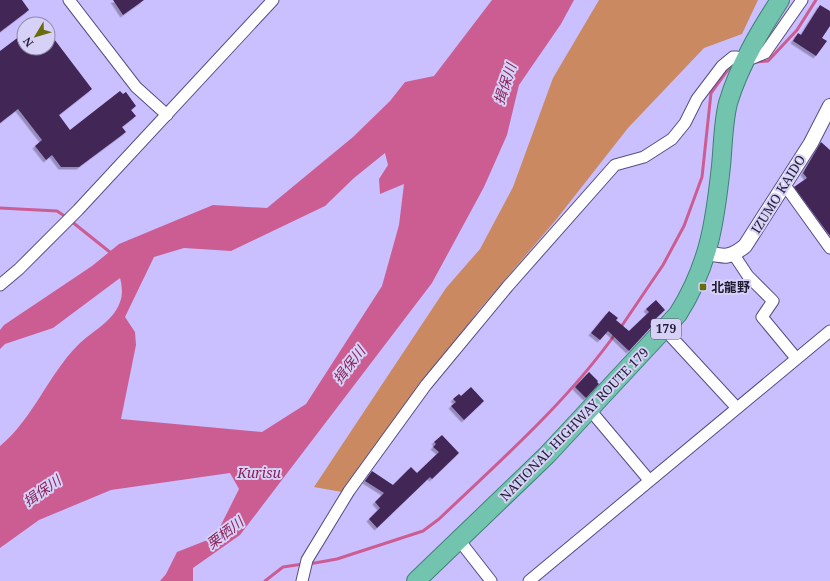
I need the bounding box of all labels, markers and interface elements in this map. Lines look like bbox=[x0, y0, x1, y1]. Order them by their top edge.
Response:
north arrow bbox=[16, 16, 56, 56]
text: N bbox=[19, 34, 36, 50]
water label: 揖保川 bbox=[489, 59, 521, 107]
street label: IZUMO KAIDO bbox=[747, 151, 809, 237]
place label: 北龍野 bbox=[711, 278, 750, 296]
marker: 北龍野 bbox=[698, 282, 708, 292]
road number: 179 bbox=[651, 319, 681, 339]
water label: 揖保川 bbox=[328, 341, 370, 387]
street label: NATIONAL HIGHWAY ROUTE 179 bbox=[496, 343, 652, 505]
water label: Kurisu bbox=[236, 463, 281, 482]
water label: 揖保川 bbox=[19, 470, 66, 510]
water label: 栗栖川 bbox=[202, 511, 249, 553]

